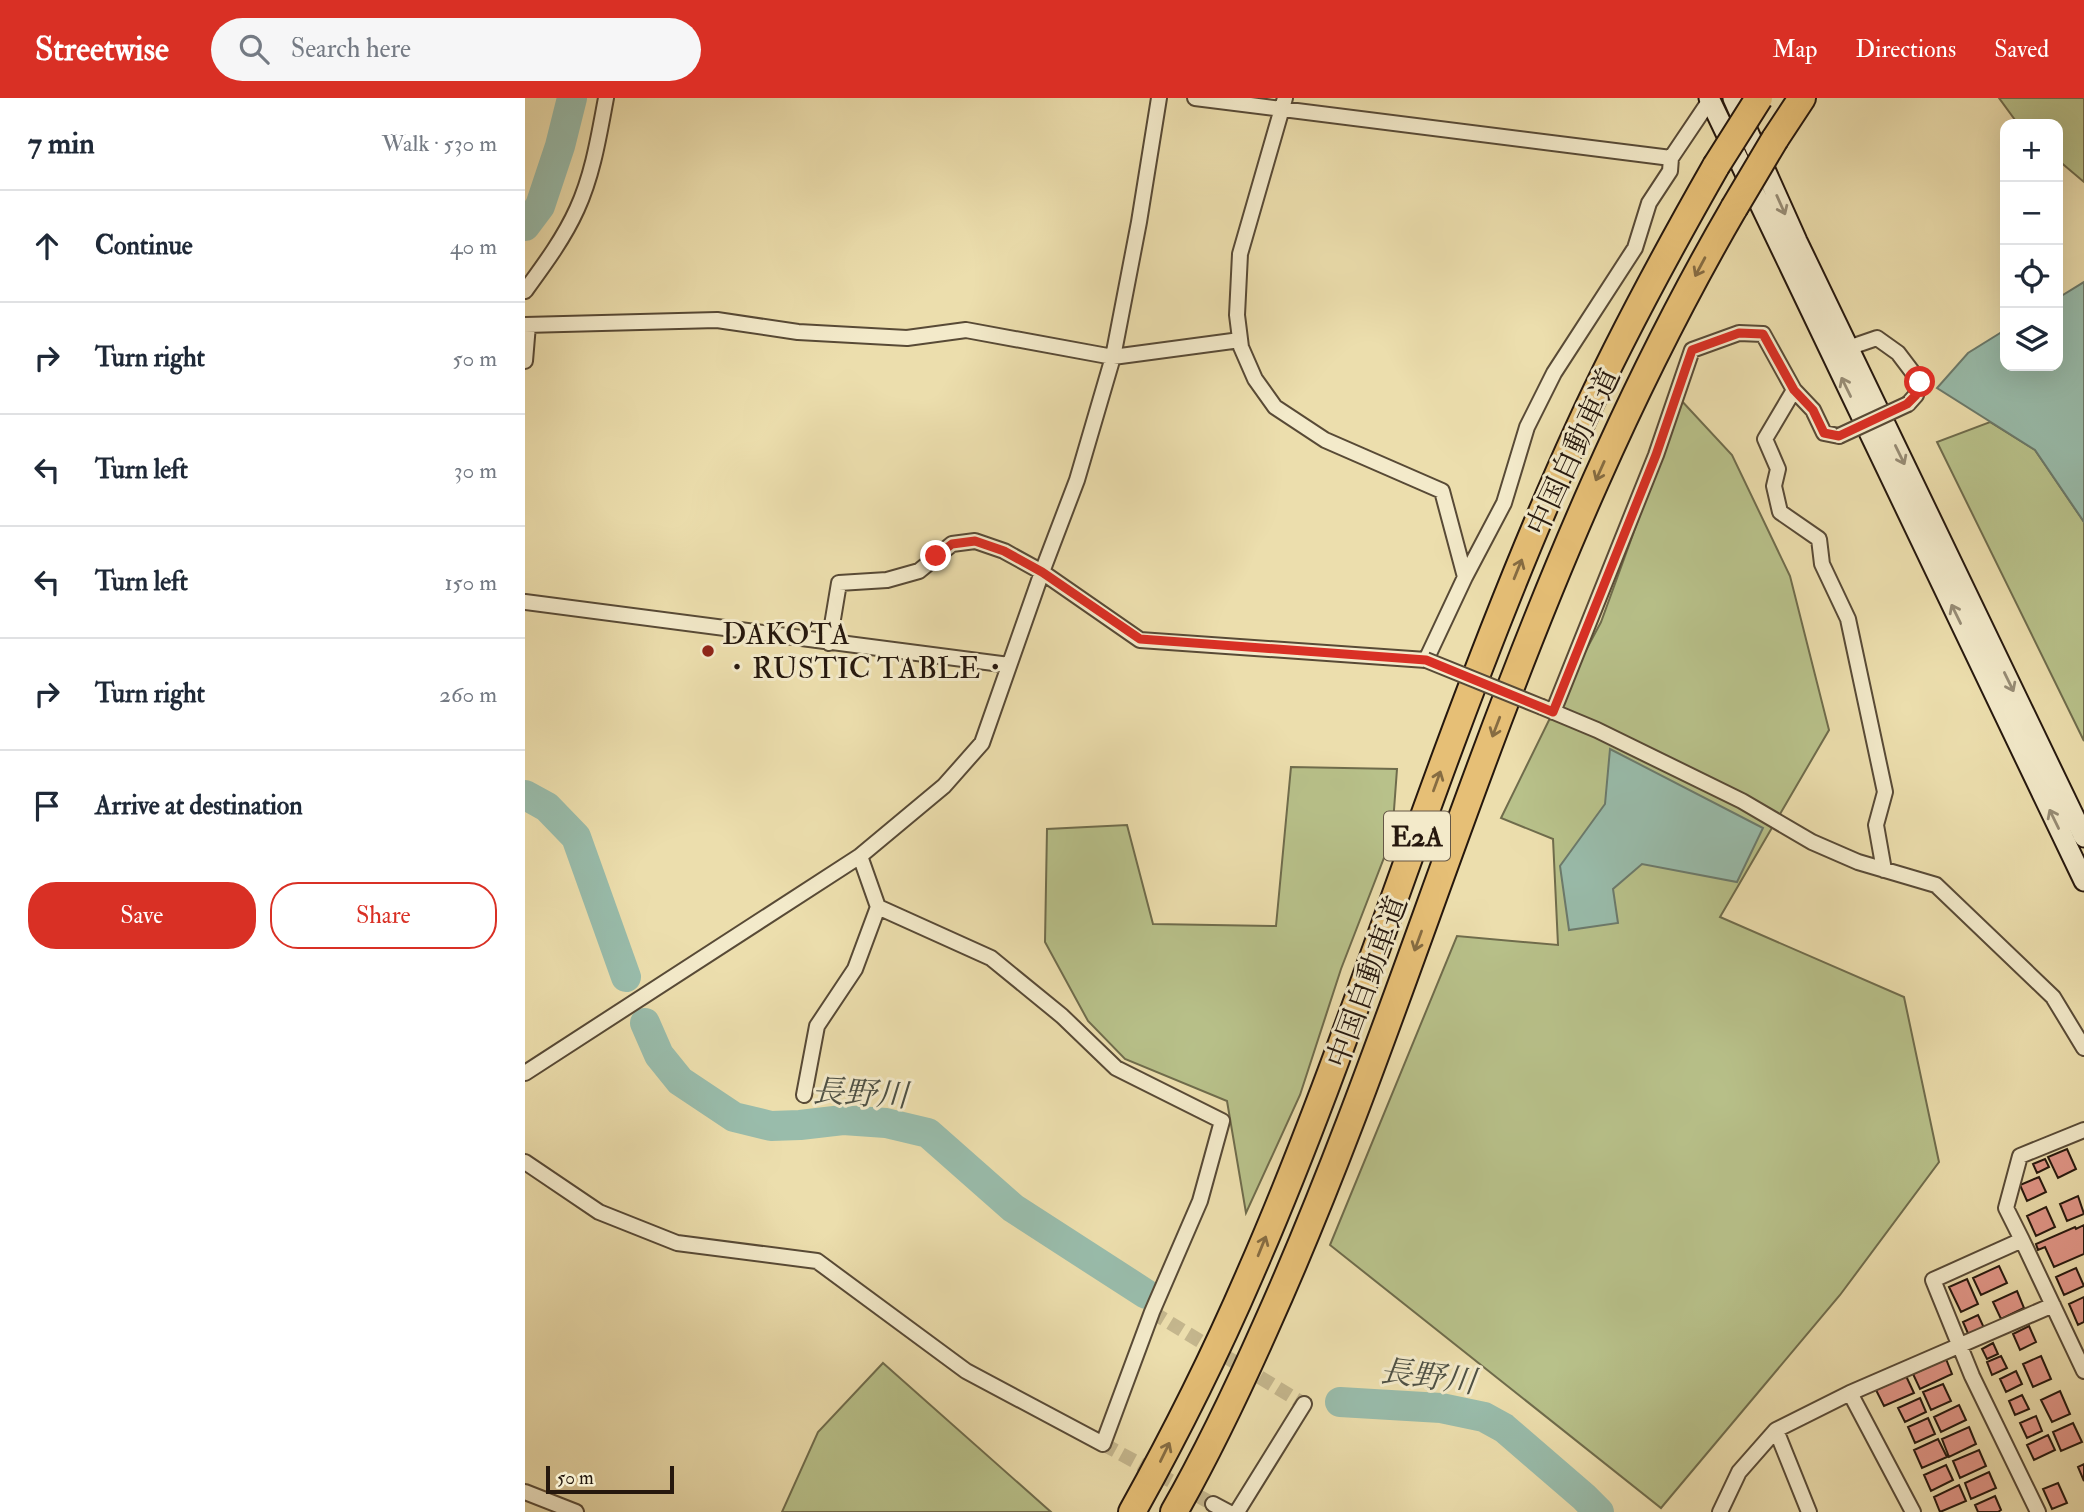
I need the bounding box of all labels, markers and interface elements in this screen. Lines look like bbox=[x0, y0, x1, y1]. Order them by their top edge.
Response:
search box bbox=[211, 18, 701, 81]
text: Streetwise bbox=[35, 29, 169, 70]
icon: search bbox=[235, 30, 273, 68]
text: Search here bbox=[291, 33, 411, 65]
text: Map bbox=[1772, 34, 1817, 65]
text: Directions bbox=[1855, 34, 1956, 65]
text: Saved bbox=[1994, 34, 2049, 65]
map controls bbox=[2000, 119, 2063, 371]
button: + bbox=[2000, 119, 2063, 182]
text: 7 min bbox=[28, 125, 95, 162]
text: Walk · 530 m bbox=[382, 129, 497, 158]
button: − bbox=[2000, 182, 2063, 245]
one-way arrow bbox=[1775, 194, 1788, 215]
icon: ahead bbox=[28, 227, 66, 265]
text: Continue bbox=[95, 230, 193, 262]
text: 40 m bbox=[450, 232, 497, 261]
button: locate bbox=[2000, 245, 2063, 308]
one-way arrow bbox=[1693, 256, 1707, 276]
button: layers bbox=[2000, 308, 2063, 371]
icon: right bbox=[28, 339, 66, 377]
text: Turn right bbox=[95, 342, 205, 374]
text: 50 m bbox=[453, 344, 497, 373]
street label: 中国自動車道 bbox=[1519, 363, 1628, 542]
route start bbox=[1904, 366, 1935, 397]
one-way arrow bbox=[1839, 377, 1853, 398]
one-way arrow bbox=[1894, 444, 1907, 465]
icon: left bbox=[28, 451, 66, 489]
text: Turn left bbox=[95, 454, 188, 486]
text: 30 m bbox=[454, 456, 497, 485]
one-way arrow bbox=[1593, 459, 1606, 481]
route end bbox=[920, 540, 951, 571]
one-way arrow bbox=[1513, 559, 1526, 580]
icon: left bbox=[28, 563, 66, 601]
text: Turn left bbox=[95, 566, 188, 598]
text: 150 m bbox=[444, 568, 497, 597]
one-way arrow bbox=[1948, 604, 1962, 625]
place label: DAKOTA ・RUSTIC TABLE・ bbox=[722, 616, 1010, 687]
marker: DAKOTA ・RUSTIC TABLE・ bbox=[700, 643, 716, 659]
one-way arrow bbox=[2003, 671, 2017, 692]
icon: right bbox=[28, 675, 66, 713]
text: Turn right bbox=[95, 678, 205, 710]
text: 260 m bbox=[439, 680, 497, 709]
one-way arrow bbox=[1488, 715, 1501, 737]
one-way arrow bbox=[1431, 771, 1444, 793]
icon: arrive bbox=[28, 787, 66, 825]
text: Arrive at destination bbox=[95, 790, 303, 822]
one-way arrow bbox=[2047, 809, 2061, 830]
road number: E2A bbox=[1384, 812, 1450, 860]
button: Save bbox=[28, 882, 256, 949]
button: Share bbox=[270, 882, 497, 949]
street label: 中国自動車道 bbox=[1319, 891, 1416, 1073]
one-way arrow bbox=[1411, 929, 1423, 951]
water label: 長野川 bbox=[811, 1072, 912, 1117]
one-way arrow bbox=[1256, 1236, 1269, 1258]
water label: 長野川 bbox=[1378, 1351, 1481, 1403]
one-way arrow bbox=[1158, 1442, 1172, 1463]
scale bar bbox=[546, 1463, 674, 1495]
text: 50 m bbox=[557, 1466, 594, 1490]

